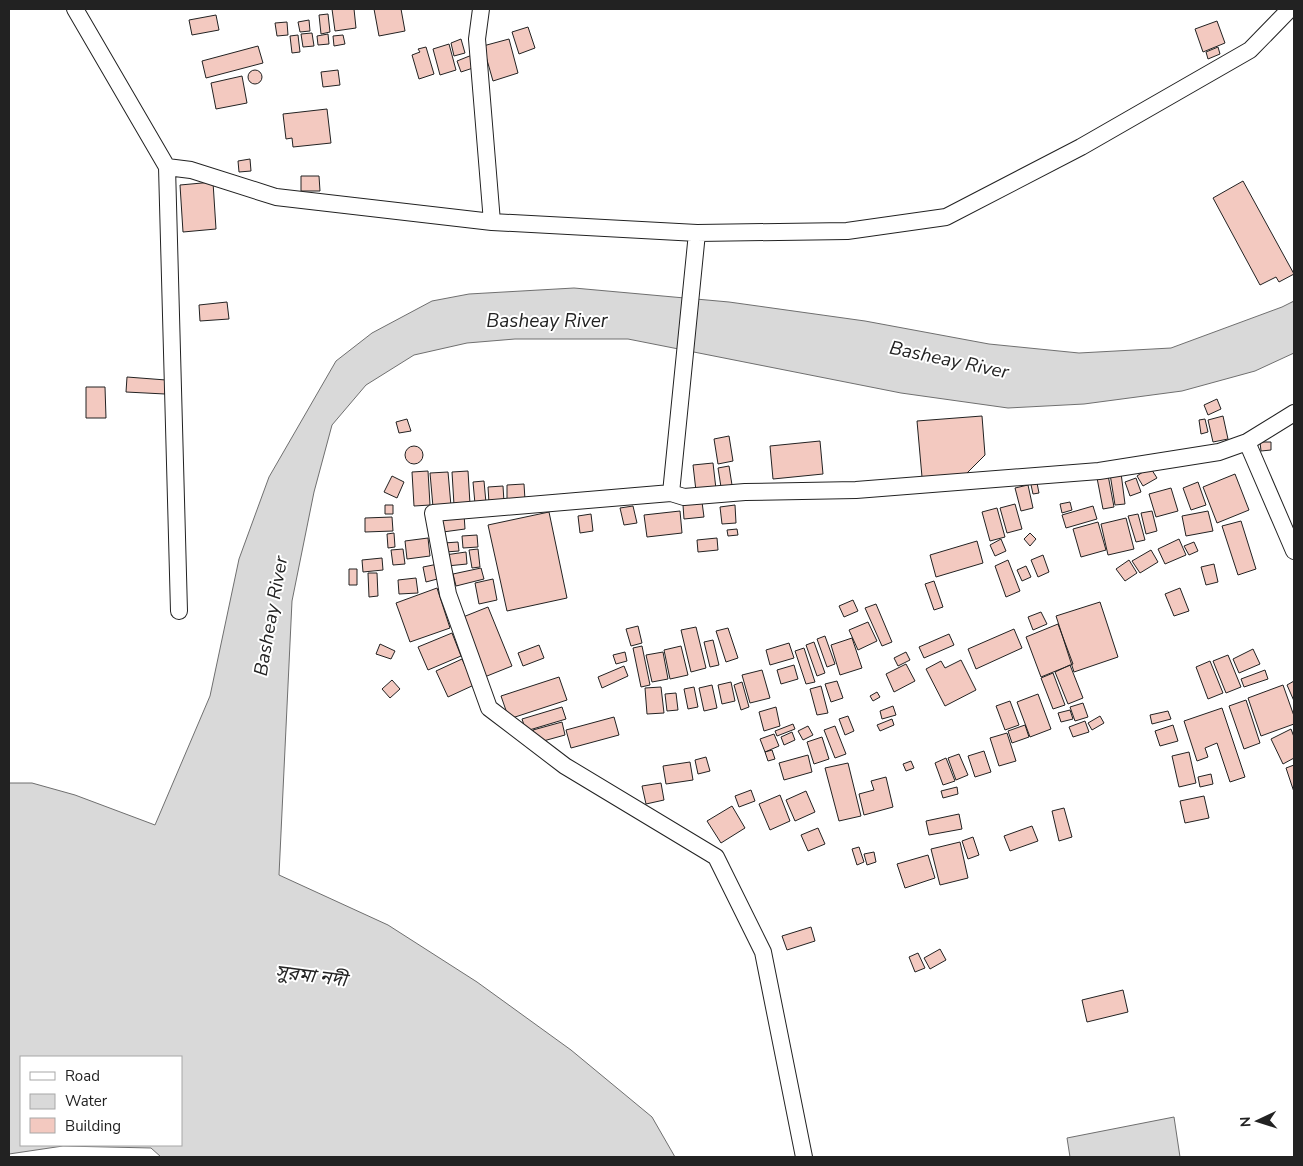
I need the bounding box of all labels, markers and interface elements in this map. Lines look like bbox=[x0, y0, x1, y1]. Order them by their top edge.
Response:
water label: Basheay River bbox=[486, 308, 609, 334]
water label: Basheay River bbox=[887, 335, 1012, 386]
water label: Basheay River bbox=[248, 553, 295, 678]
water label: সুরমা নদী bbox=[274, 959, 352, 994]
legend bbox=[20, 1056, 182, 1146]
text: Road bbox=[65, 1066, 100, 1086]
text: Water bbox=[65, 1091, 108, 1111]
north arrow bbox=[1233, 1096, 1283, 1146]
text: Building bbox=[65, 1116, 121, 1136]
text: N bbox=[1236, 1116, 1255, 1128]

